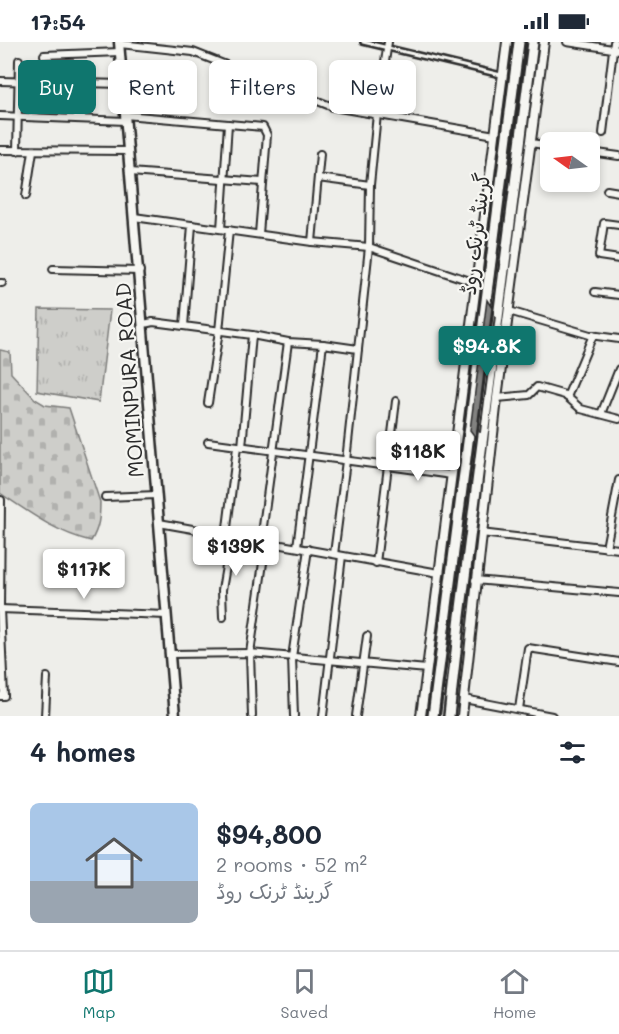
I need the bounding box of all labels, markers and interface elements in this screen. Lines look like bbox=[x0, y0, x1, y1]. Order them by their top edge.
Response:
text: 17:54 bbox=[30, 7, 86, 36]
chip: Buy bbox=[18, 60, 96, 114]
chip: Rent bbox=[108, 60, 197, 114]
chip: Filters bbox=[209, 60, 317, 114]
chip: New bbox=[329, 60, 416, 114]
north arrow bbox=[540, 132, 600, 192]
map controls bbox=[540, 132, 600, 192]
street label: گرینڈ ٹرنک روڈ bbox=[454, 171, 495, 296]
street label: MOMINPURA ROAD bbox=[108, 282, 149, 479]
pin: $94.8K bbox=[438, 326, 536, 377]
text: $94.8K bbox=[453, 332, 521, 358]
pin: $118K bbox=[376, 431, 460, 482]
text: $118K bbox=[390, 437, 446, 463]
pin: $139K bbox=[194, 526, 278, 577]
text: $139K bbox=[207, 532, 265, 558]
pin: $117K bbox=[42, 549, 126, 600]
text: $117K bbox=[57, 555, 111, 581]
text: 4 homes bbox=[30, 735, 136, 769]
icon: filters bbox=[556, 736, 589, 769]
text: $94,800 bbox=[216, 817, 322, 851]
icon: home bbox=[78, 827, 150, 899]
text: 2 rooms · 52 m² bbox=[216, 851, 367, 877]
text: گرینڈ ٹرنک روڈ bbox=[216, 878, 333, 904]
tab: Map bbox=[82, 965, 115, 1022]
tab: Saved bbox=[280, 965, 328, 1022]
tab: Home bbox=[493, 965, 536, 1022]

